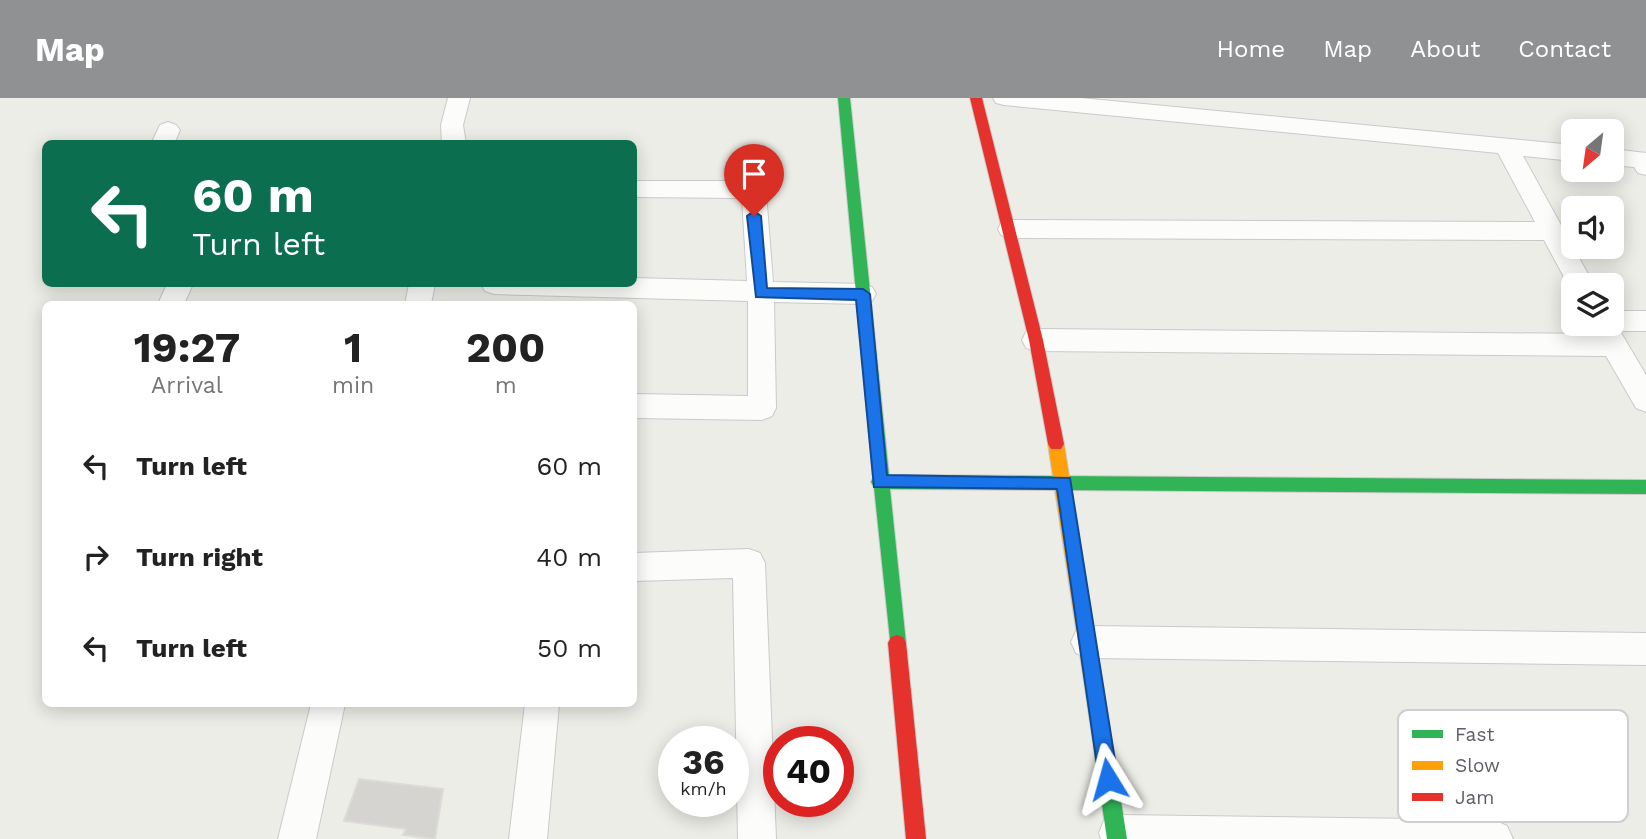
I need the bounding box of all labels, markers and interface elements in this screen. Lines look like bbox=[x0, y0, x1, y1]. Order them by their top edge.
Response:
text: Map bbox=[35, 30, 105, 69]
text: Home bbox=[1217, 35, 1285, 63]
text: Map bbox=[1323, 35, 1372, 63]
text: About bbox=[1410, 35, 1480, 63]
text: Contact bbox=[1518, 35, 1611, 63]
north arrow bbox=[1561, 119, 1624, 182]
map controls bbox=[1561, 119, 1624, 336]
pin bbox=[724, 144, 784, 216]
icon: arrive bbox=[735, 155, 773, 193]
text: 60 m bbox=[192, 166, 314, 224]
icon: left bbox=[77, 168, 168, 259]
button: sound bbox=[1561, 196, 1624, 259]
text: Turn left bbox=[192, 225, 325, 263]
button: layers bbox=[1561, 273, 1624, 336]
text: 19:27 bbox=[134, 323, 240, 372]
text: 1 bbox=[344, 323, 362, 372]
text: 200 bbox=[466, 323, 545, 372]
text: Arrival bbox=[151, 372, 223, 399]
text: min bbox=[332, 372, 374, 399]
text: m bbox=[495, 372, 517, 399]
icon: left bbox=[77, 447, 115, 485]
text: Turn left bbox=[136, 451, 247, 481]
text: 60 m bbox=[536, 451, 602, 481]
icon: right bbox=[77, 538, 115, 576]
text: Turn right bbox=[136, 542, 263, 572]
text: 40 m bbox=[536, 542, 602, 572]
icon: left bbox=[77, 629, 115, 667]
text: Turn left bbox=[136, 633, 247, 663]
text: 50 m bbox=[537, 633, 602, 663]
legend bbox=[1398, 710, 1628, 822]
text: Fast bbox=[1455, 723, 1494, 746]
speed limit sign: 40 bbox=[763, 726, 854, 817]
text: 36 bbox=[682, 741, 725, 783]
position arrow bbox=[1071, 742, 1145, 816]
text: Slow bbox=[1455, 754, 1500, 777]
text: km/h bbox=[680, 778, 727, 799]
text: Jam bbox=[1455, 786, 1494, 809]

